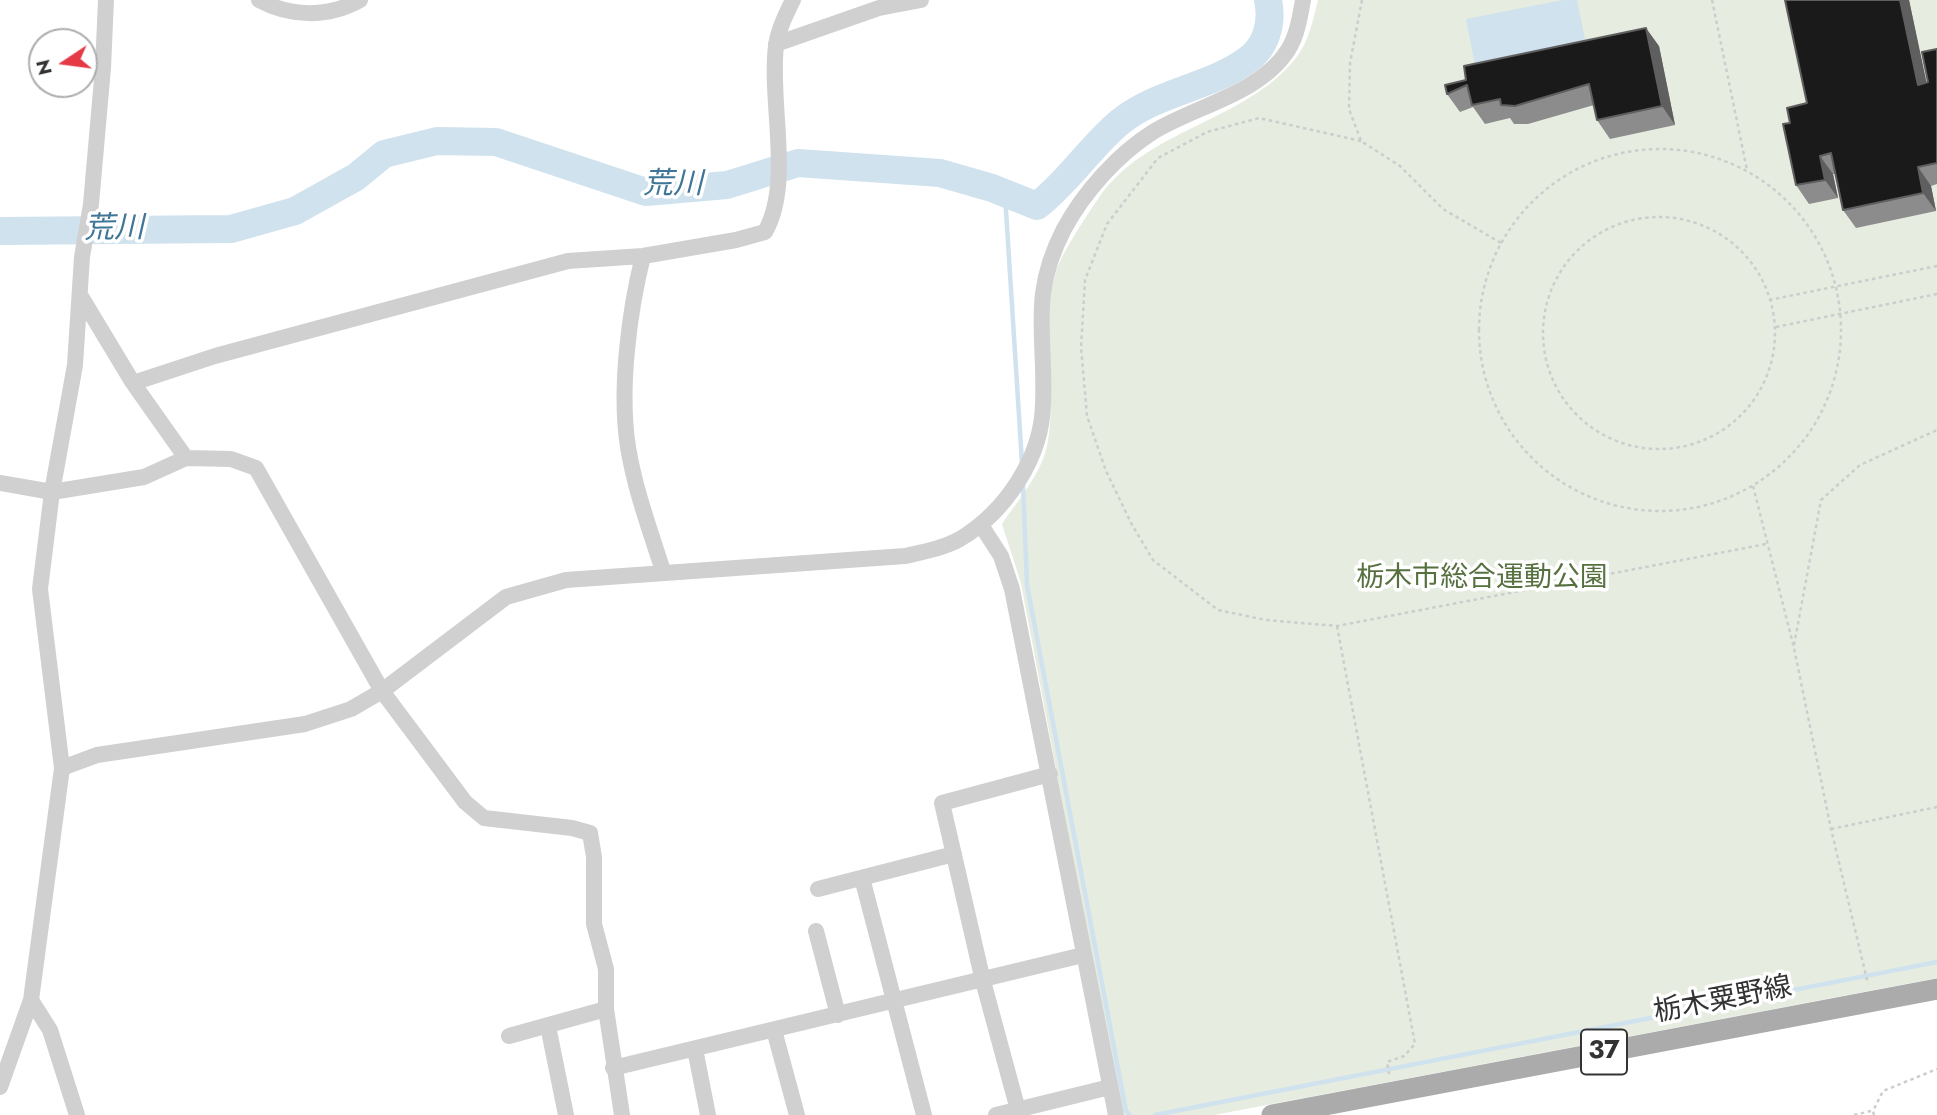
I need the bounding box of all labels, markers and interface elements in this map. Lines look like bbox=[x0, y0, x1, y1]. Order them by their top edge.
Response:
north arrow bbox=[28, 28, 98, 98]
text: N bbox=[29, 57, 59, 78]
water label: 荒川 bbox=[643, 168, 703, 204]
water label: 荒川 bbox=[84, 211, 144, 249]
park label: 栃木市総合運動公園 bbox=[1356, 562, 1608, 596]
street label: 栃木粟野線 bbox=[1651, 971, 1795, 1031]
road number: 37 bbox=[1581, 1030, 1627, 1074]

